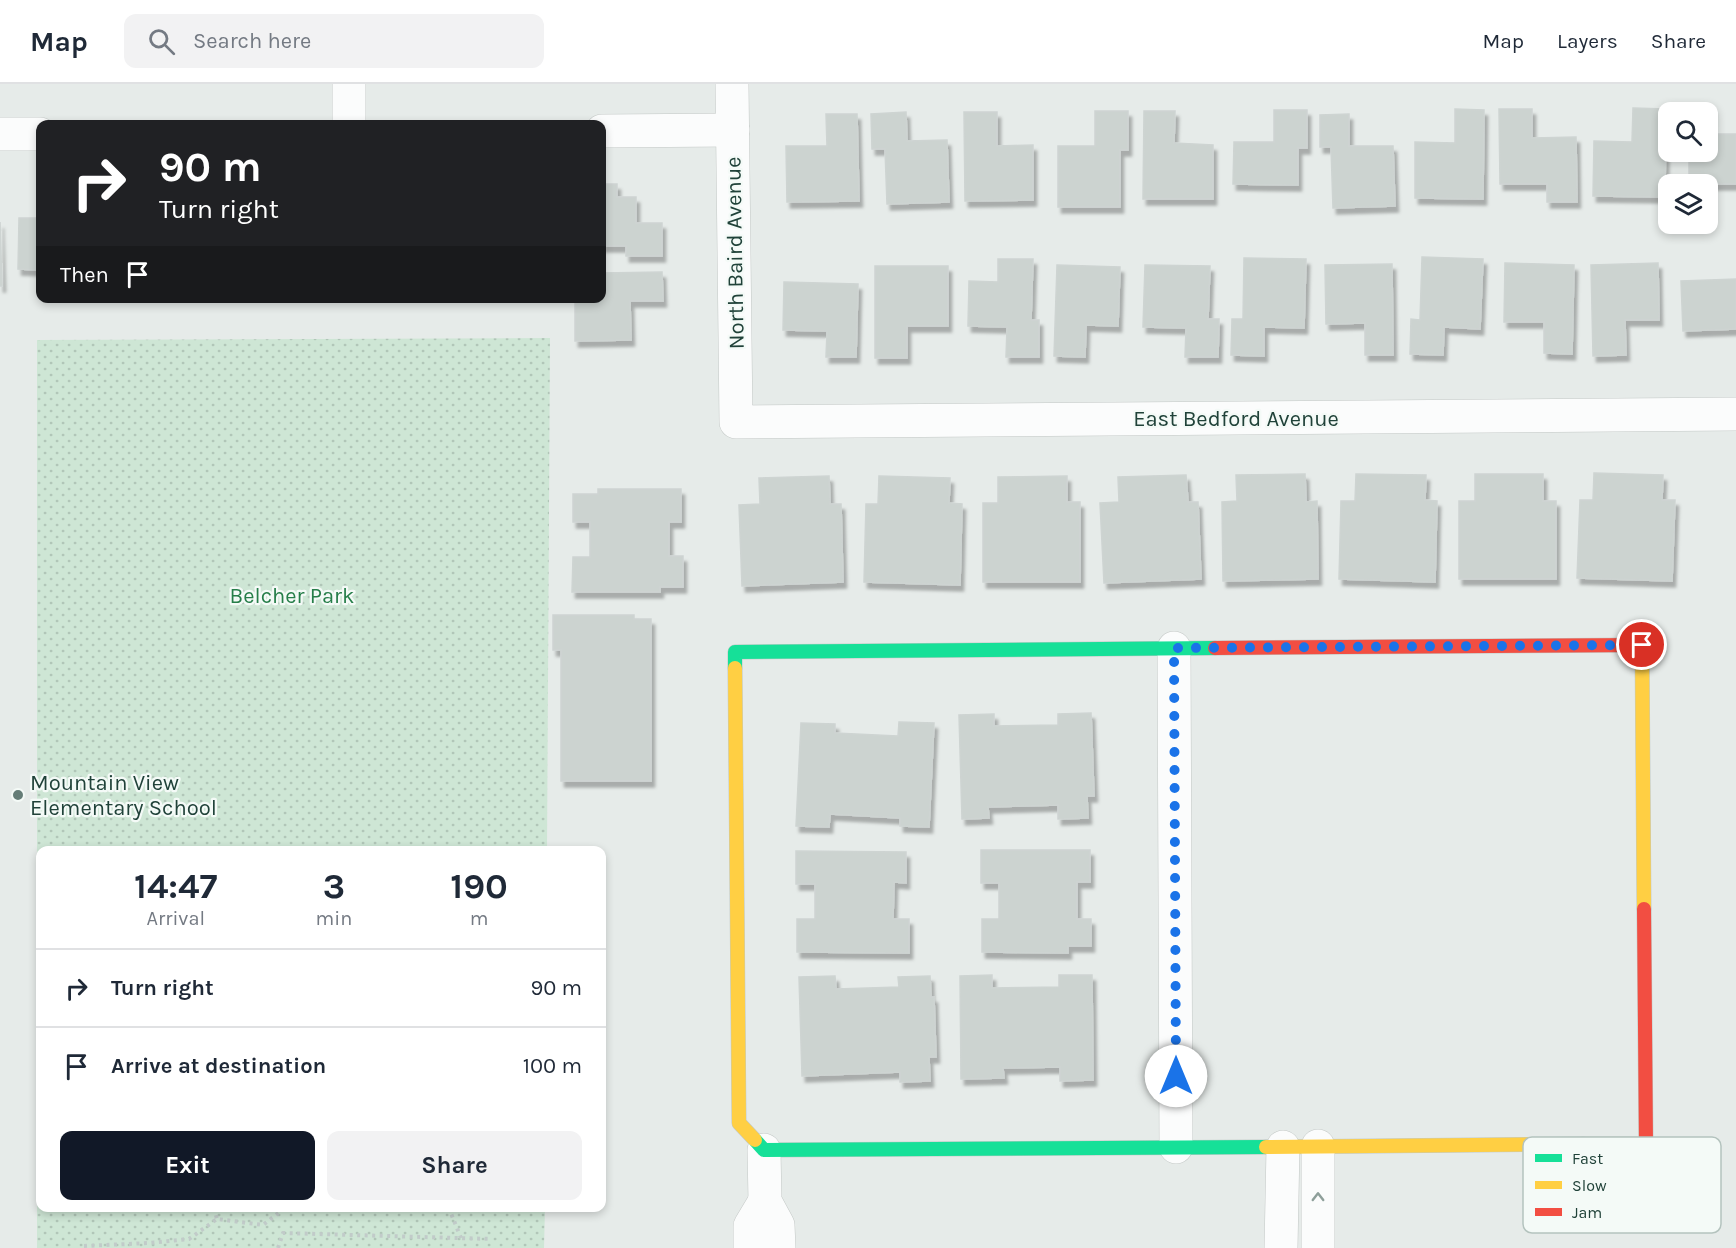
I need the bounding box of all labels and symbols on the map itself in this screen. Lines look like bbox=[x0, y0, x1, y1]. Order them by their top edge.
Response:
street label: North Baird Avenue bbox=[720, 156, 750, 350]
street label: East Bedford Avenue bbox=[1133, 406, 1339, 432]
park label: Belcher Park bbox=[230, 583, 354, 609]
pin bbox=[1616, 619, 1667, 670]
place label: Mountain View Elementary School bbox=[30, 770, 217, 821]
marker: Mountain View Elementary School bbox=[11, 788, 25, 802]
position arrow bbox=[1144, 1044, 1208, 1108]
legend bbox=[1523, 1137, 1721, 1233]
text: Fast bbox=[1572, 1149, 1603, 1168]
text: Slow bbox=[1572, 1176, 1607, 1195]
one-way arrow bbox=[1312, 1193, 1324, 1202]
text: Jam bbox=[1572, 1203, 1602, 1222]

